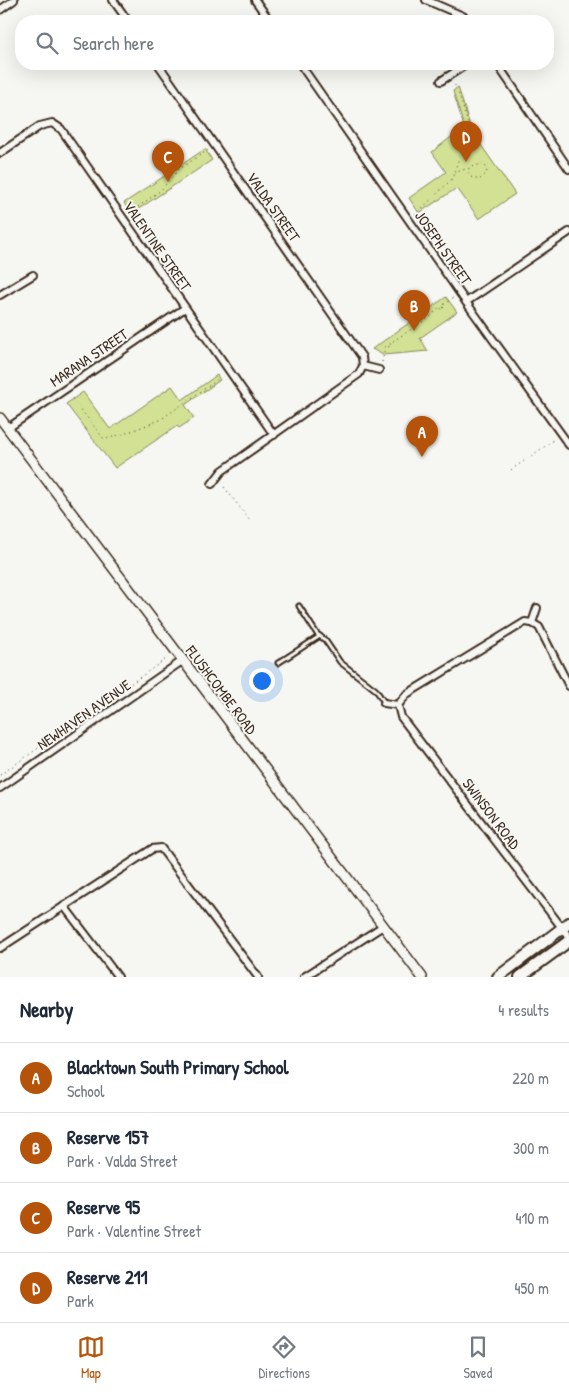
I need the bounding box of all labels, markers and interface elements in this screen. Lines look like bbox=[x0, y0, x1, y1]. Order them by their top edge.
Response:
search box bbox=[15, 15, 554, 70]
icon: search bbox=[33, 29, 61, 57]
text: Search here bbox=[73, 30, 154, 56]
pin: D bbox=[450, 121, 482, 162]
pin: C bbox=[152, 141, 184, 182]
street label: VALDA STREET bbox=[242, 168, 306, 246]
street label: VALENTINE STREET bbox=[119, 196, 197, 296]
street label: JOSEPH STREET bbox=[410, 206, 477, 290]
pin: B bbox=[398, 290, 430, 331]
street label: MARANA STREET bbox=[45, 323, 133, 391]
pin: A bbox=[406, 416, 438, 457]
street label: FLUSHCOMBE ROAD bbox=[180, 640, 262, 739]
your location bbox=[249, 668, 275, 694]
street label: NEWHAVEN AVENUE bbox=[33, 674, 135, 755]
street label: SWINSON ROAD bbox=[458, 774, 526, 854]
text: Nearby bbox=[20, 995, 73, 1024]
text: 4 results bbox=[498, 999, 549, 1021]
text: Blacktown South Primary School bbox=[67, 1054, 288, 1080]
text: A bbox=[32, 1067, 40, 1089]
text: 220 m bbox=[512, 1067, 549, 1089]
text: School bbox=[67, 1080, 104, 1102]
text: Reserve 157 bbox=[67, 1124, 149, 1150]
text: B bbox=[32, 1137, 40, 1159]
text: 300 m bbox=[513, 1137, 549, 1159]
text: Park · Valda Street bbox=[67, 1150, 177, 1172]
text: Reserve 95 bbox=[67, 1194, 140, 1220]
text: C bbox=[32, 1207, 40, 1229]
text: 410 m bbox=[515, 1207, 549, 1229]
text: Park · Valentine Street bbox=[67, 1220, 201, 1242]
text: Reserve 211 bbox=[67, 1264, 148, 1290]
text: D bbox=[32, 1277, 40, 1299]
text: 450 m bbox=[515, 1277, 549, 1299]
text: Park bbox=[67, 1290, 94, 1312]
tab: Map bbox=[77, 1333, 105, 1382]
tab: Directions bbox=[258, 1333, 310, 1382]
tab: Saved bbox=[464, 1333, 492, 1382]

